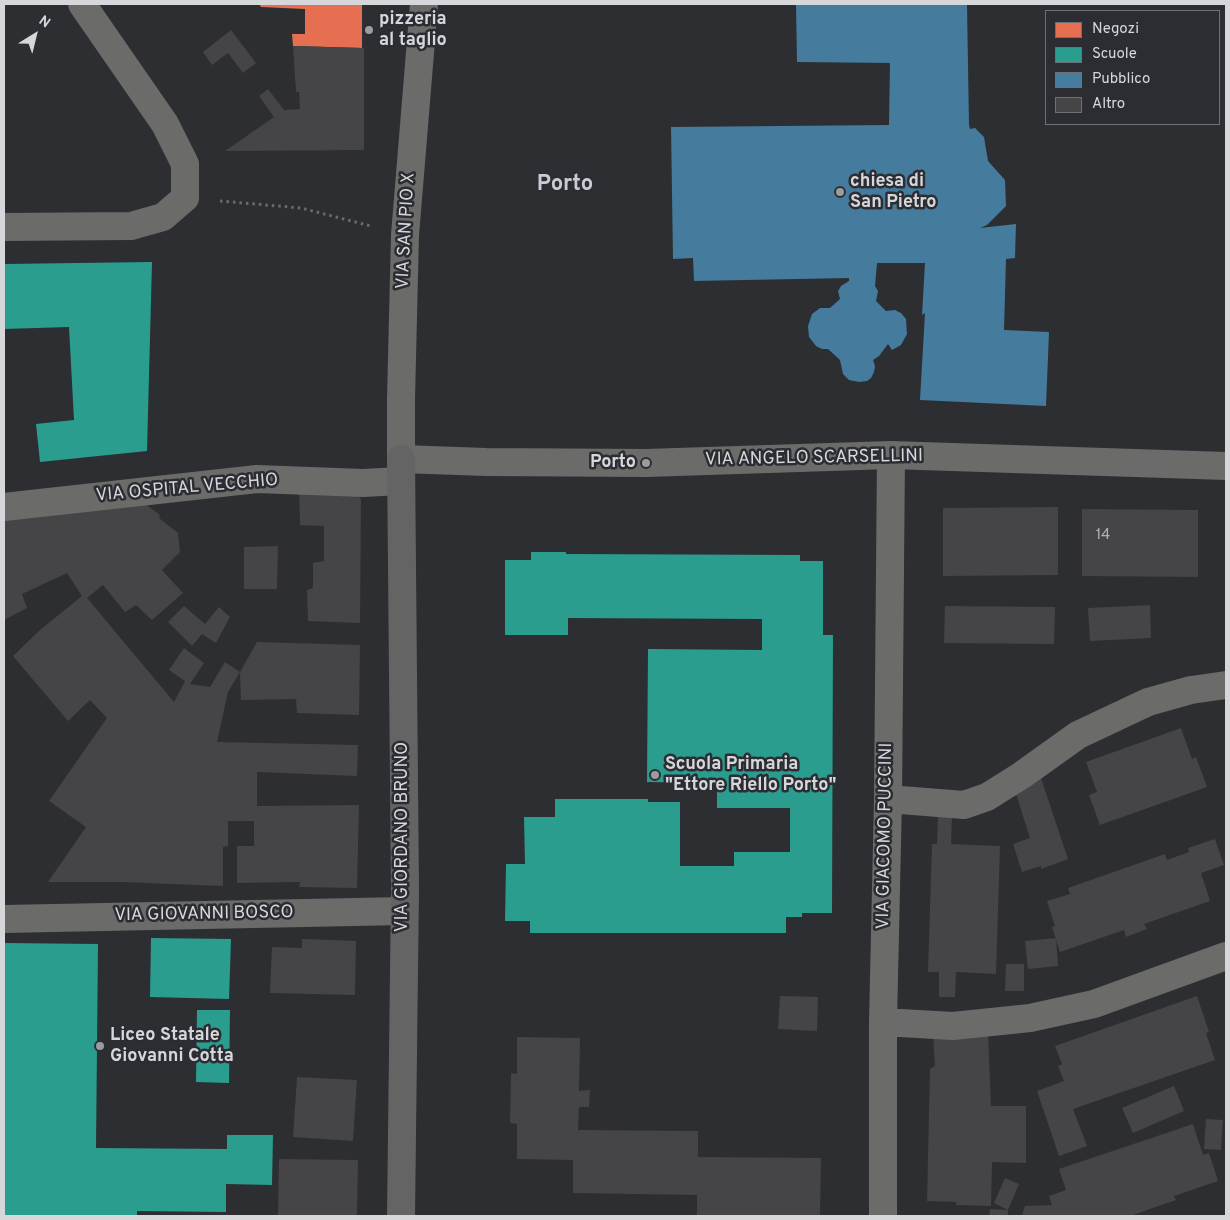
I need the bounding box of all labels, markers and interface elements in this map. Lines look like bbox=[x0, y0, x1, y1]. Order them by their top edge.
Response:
place label: pizzeria al taglio bbox=[379, 9, 447, 52]
north arrow bbox=[10, 10, 60, 60]
legend bbox=[1045, 10, 1220, 125]
text: N bbox=[35, 13, 53, 32]
text: Negozi bbox=[1092, 20, 1139, 39]
marker: pizzeria al taglio bbox=[363, 24, 375, 36]
text: Scuole bbox=[1092, 45, 1137, 64]
text: Pubblico bbox=[1092, 70, 1150, 89]
text: Altro bbox=[1092, 95, 1125, 114]
place label: chiesa di San Pietro bbox=[850, 171, 936, 213]
street label: VIA SAN PIO X bbox=[393, 172, 421, 290]
district label: Porto bbox=[537, 173, 593, 199]
marker: chiesa di San Pietro bbox=[834, 186, 846, 198]
street label: VIA ANGELO SCARSELLINI bbox=[705, 446, 923, 472]
place label: Porto bbox=[590, 452, 636, 474]
marker: Porto bbox=[640, 457, 652, 469]
street label: VIA OSPITAL VECCHIO bbox=[95, 470, 279, 508]
house number: 14 bbox=[1096, 527, 1110, 545]
street label: VIA GIORDANO BRUNO bbox=[392, 742, 414, 932]
street label: VIA GIACOMO PUCCINI bbox=[874, 742, 898, 930]
place label: Scuola Primaria "Ettore Riello Porto" bbox=[665, 754, 836, 796]
marker: Scuola Primaria "Ettore Riello Porto" bbox=[649, 769, 661, 781]
street label: VIA GIOVANNI BOSCO bbox=[114, 903, 294, 927]
place label: Liceo Statale Giovanni Cotta bbox=[110, 1025, 234, 1068]
marker: Liceo Statale Giovanni Cotta bbox=[94, 1040, 106, 1052]

